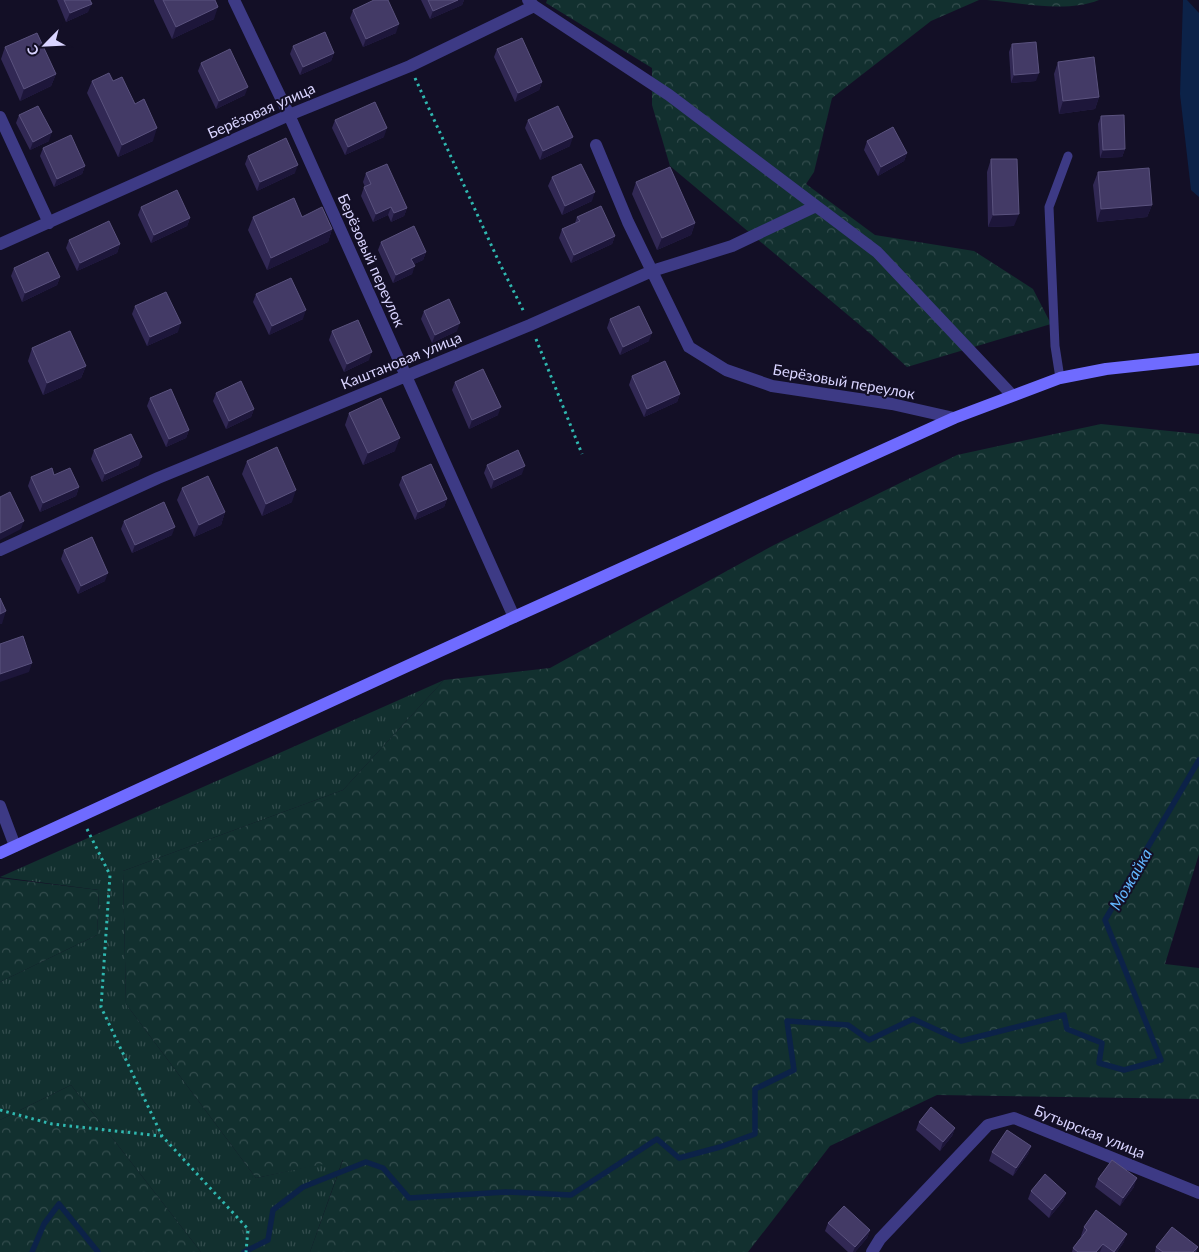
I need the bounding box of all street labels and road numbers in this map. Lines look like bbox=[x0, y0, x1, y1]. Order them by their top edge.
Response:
street label: Берёзовая улица bbox=[204, 78, 318, 142]
street label: Берёзовый переулок bbox=[334, 191, 410, 330]
street label: Каштановая улица bbox=[338, 328, 464, 392]
street label: Берёзовый переулок bbox=[772, 360, 917, 402]
street label: Бутырская улица bbox=[1032, 1101, 1148, 1161]

